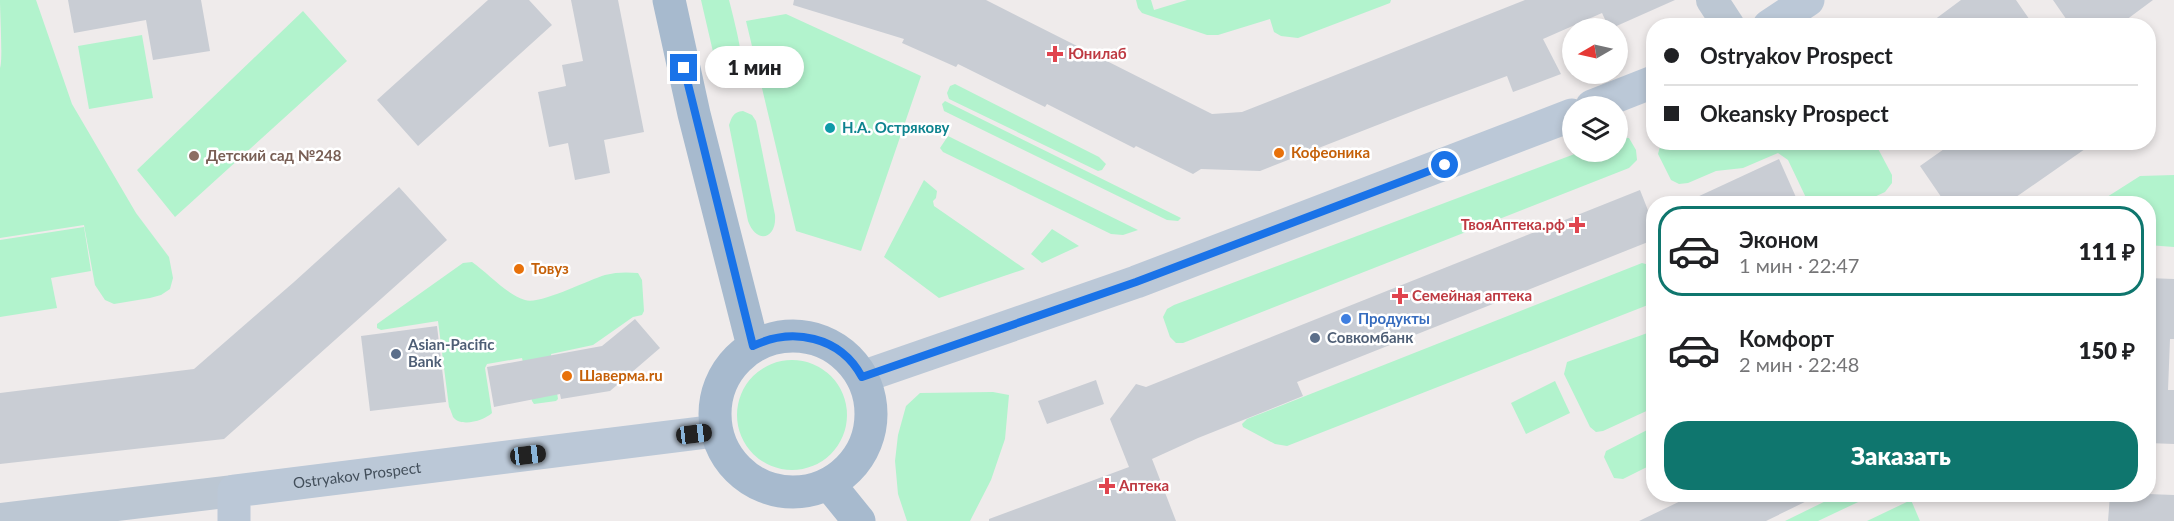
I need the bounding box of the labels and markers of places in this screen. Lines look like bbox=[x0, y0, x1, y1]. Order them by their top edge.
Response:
place label: Юнилаб bbox=[1068, 44, 1127, 62]
marker: Юнилаб bbox=[1046, 45, 1064, 63]
place label: Н.А. Острякову bbox=[842, 118, 949, 136]
marker: Н.А. Острякову bbox=[823, 121, 837, 135]
place label: Кофеоника bbox=[1291, 143, 1370, 161]
place label: Детский сад №248 bbox=[206, 146, 342, 164]
marker: Кофеоника bbox=[1272, 146, 1286, 160]
marker: Детский сад №248 bbox=[187, 149, 201, 163]
place label: ТвояАптека.рф bbox=[1461, 215, 1565, 233]
marker: ТвояАптека.рф bbox=[1570, 218, 1584, 232]
place label: Товуз bbox=[531, 259, 569, 277]
marker: Товуз bbox=[512, 262, 526, 276]
place label: Семейная аптека bbox=[1412, 286, 1532, 304]
marker: Семейная аптека bbox=[1393, 289, 1407, 303]
place label: Продукты bbox=[1358, 309, 1430, 327]
marker: Продукты bbox=[1339, 312, 1353, 326]
place label: Совкомбанк bbox=[1327, 328, 1414, 346]
marker: Совкомбанк bbox=[1308, 331, 1322, 345]
place label: Asian-Pacific Bank bbox=[407, 335, 494, 370]
marker: Asian-Pacific Bank bbox=[389, 347, 403, 361]
place label: Шаверма.ru bbox=[579, 366, 663, 384]
marker: Шаверма.ru bbox=[560, 369, 574, 383]
place label: Аптека bbox=[1118, 476, 1169, 494]
marker: Аптека bbox=[1100, 479, 1114, 493]

